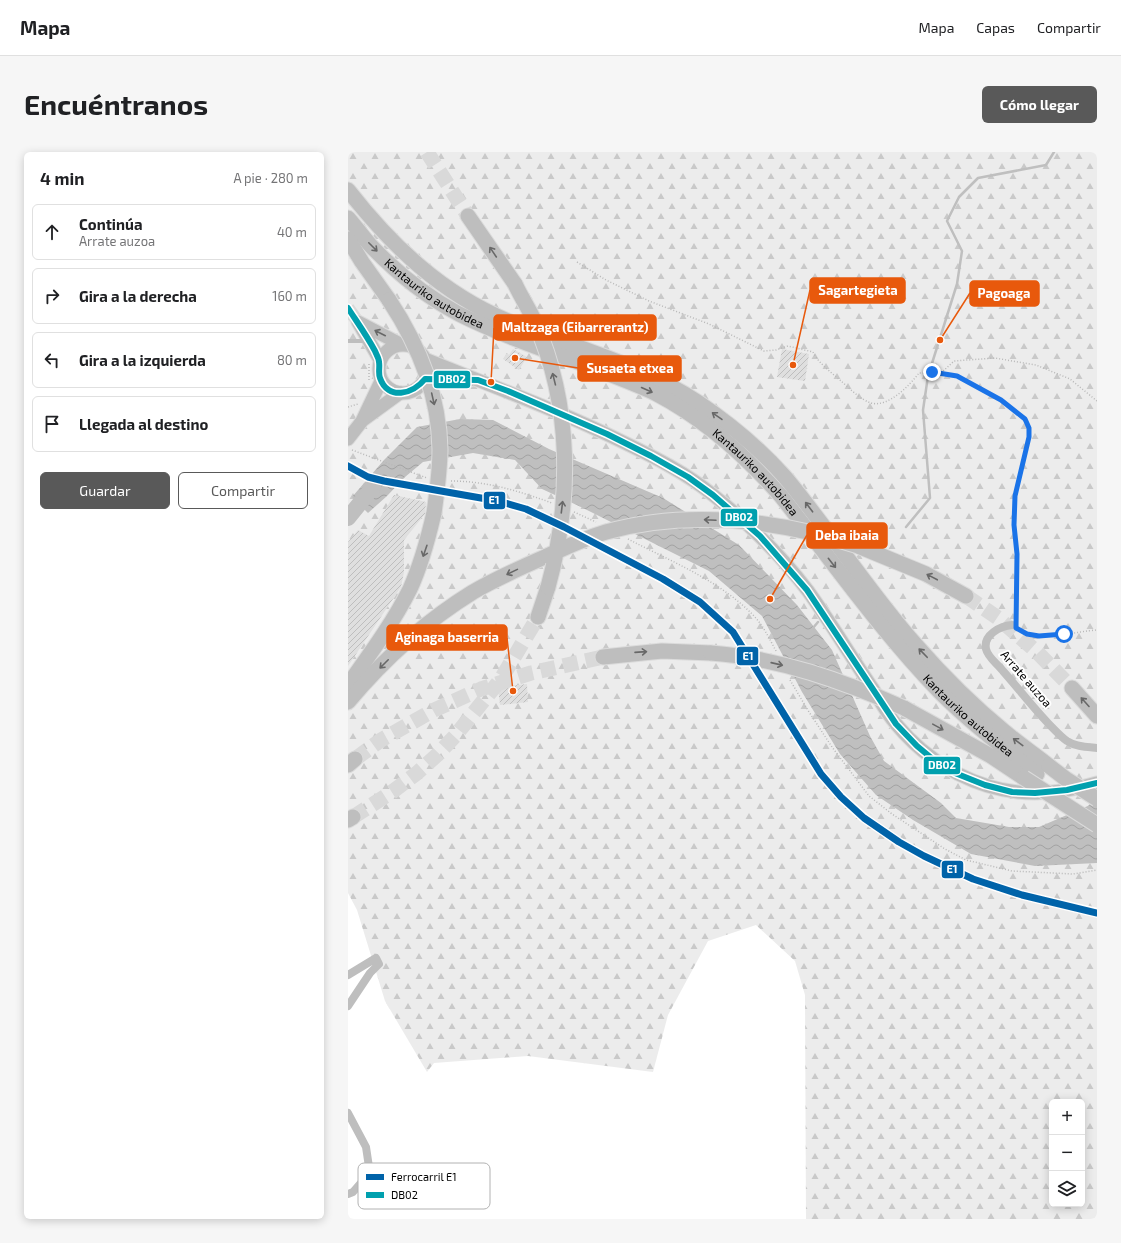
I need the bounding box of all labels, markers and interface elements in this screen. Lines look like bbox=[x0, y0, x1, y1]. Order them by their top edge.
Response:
text: Mapa bbox=[20, 16, 70, 39]
text: Mapa bbox=[919, 19, 954, 36]
text: Capas bbox=[976, 19, 1015, 36]
text: Compartir bbox=[1037, 19, 1101, 36]
button: Cómo llegar bbox=[982, 86, 1097, 123]
text: Encuéntranos bbox=[24, 87, 208, 121]
text: 4 min bbox=[40, 168, 84, 188]
text: A pie · 280 m bbox=[233, 170, 308, 186]
text: Continúa bbox=[79, 215, 142, 233]
icon: ahead bbox=[41, 221, 63, 243]
text: 40 m bbox=[277, 224, 307, 240]
text: Arrate auzoa bbox=[79, 233, 155, 249]
one-way arrow bbox=[368, 243, 378, 252]
one-way arrow bbox=[489, 247, 497, 258]
street label: Kantauriko autobidea bbox=[382, 255, 486, 331]
callout: Sagartegieta bbox=[810, 278, 905, 303]
callout: Pagoaga bbox=[970, 281, 1039, 306]
text: Sagartegieta bbox=[818, 282, 898, 298]
icon: right bbox=[41, 285, 63, 307]
text: Pagoaga bbox=[978, 285, 1030, 301]
text: Gira a la derecha bbox=[79, 287, 197, 305]
text: 160 m bbox=[272, 288, 307, 304]
callout: Maltzaga (Eibarrerantz) bbox=[494, 315, 656, 340]
text: Maltzaga (Eibarrerantz) bbox=[502, 319, 649, 335]
one-way arrow bbox=[374, 329, 386, 336]
icon: left bbox=[41, 349, 63, 371]
text: Gira a la izquierda bbox=[79, 351, 206, 369]
text: 80 m bbox=[277, 352, 307, 368]
callout: Susaeta etxea bbox=[578, 356, 681, 381]
text: Susaeta etxea bbox=[586, 360, 674, 376]
route end bbox=[923, 363, 941, 381]
line badge: DB02 bbox=[433, 370, 471, 389]
text: DB02 bbox=[438, 372, 466, 385]
one-way arrow bbox=[550, 372, 557, 385]
one-way arrow bbox=[641, 386, 653, 394]
one-way arrow bbox=[430, 392, 438, 405]
one-way arrow bbox=[712, 412, 723, 420]
icon: arrive bbox=[41, 413, 63, 435]
text: Llegada al destino bbox=[79, 415, 208, 433]
street label: Kantauriko autobidea bbox=[710, 425, 802, 518]
button: Guardar bbox=[40, 472, 170, 509]
button: Compartir bbox=[178, 472, 308, 509]
line badge: E1 bbox=[483, 491, 506, 510]
text: E1 bbox=[488, 493, 500, 506]
one-way arrow bbox=[558, 501, 566, 514]
one-way arrow bbox=[805, 501, 813, 512]
line badge: DB02 bbox=[720, 508, 758, 527]
text: DB02 bbox=[725, 510, 753, 523]
one-way arrow bbox=[704, 516, 717, 524]
callout: Deba ibaia bbox=[807, 523, 887, 548]
text: Deba ibaia bbox=[815, 527, 879, 543]
one-way arrow bbox=[420, 544, 428, 556]
one-way arrow bbox=[828, 557, 837, 568]
one-way arrow bbox=[506, 569, 518, 576]
one-way arrow bbox=[926, 572, 938, 580]
callout: Aginaga baserria bbox=[387, 625, 507, 650]
route start bbox=[1055, 625, 1073, 643]
text: Aginaga baserria bbox=[395, 629, 499, 645]
line badge: E1 bbox=[736, 646, 759, 666]
street label: Arrate auzoa bbox=[998, 647, 1055, 709]
one-way arrow bbox=[918, 648, 928, 658]
one-way arrow bbox=[634, 649, 647, 656]
text: E1 bbox=[742, 649, 754, 662]
one-way arrow bbox=[379, 659, 389, 669]
one-way arrow bbox=[770, 660, 783, 668]
street label: Kantauriko autobidea bbox=[921, 671, 1017, 759]
one-way arrow bbox=[1080, 697, 1089, 707]
one-way arrow bbox=[932, 724, 944, 732]
one-way arrow bbox=[1013, 738, 1024, 746]
line badge: DB02 bbox=[923, 756, 961, 775]
text: DB02 bbox=[928, 758, 956, 771]
line badge: E1 bbox=[941, 860, 964, 879]
text: E1 bbox=[946, 862, 958, 875]
map controls bbox=[1049, 1099, 1085, 1207]
button: + bbox=[1049, 1099, 1085, 1135]
button: − bbox=[1049, 1135, 1085, 1171]
legend bbox=[358, 1163, 490, 1209]
text: Ferrocarril E1 bbox=[391, 1170, 457, 1183]
button: layers bbox=[1049, 1171, 1085, 1207]
text: DB02 bbox=[391, 1188, 418, 1201]

